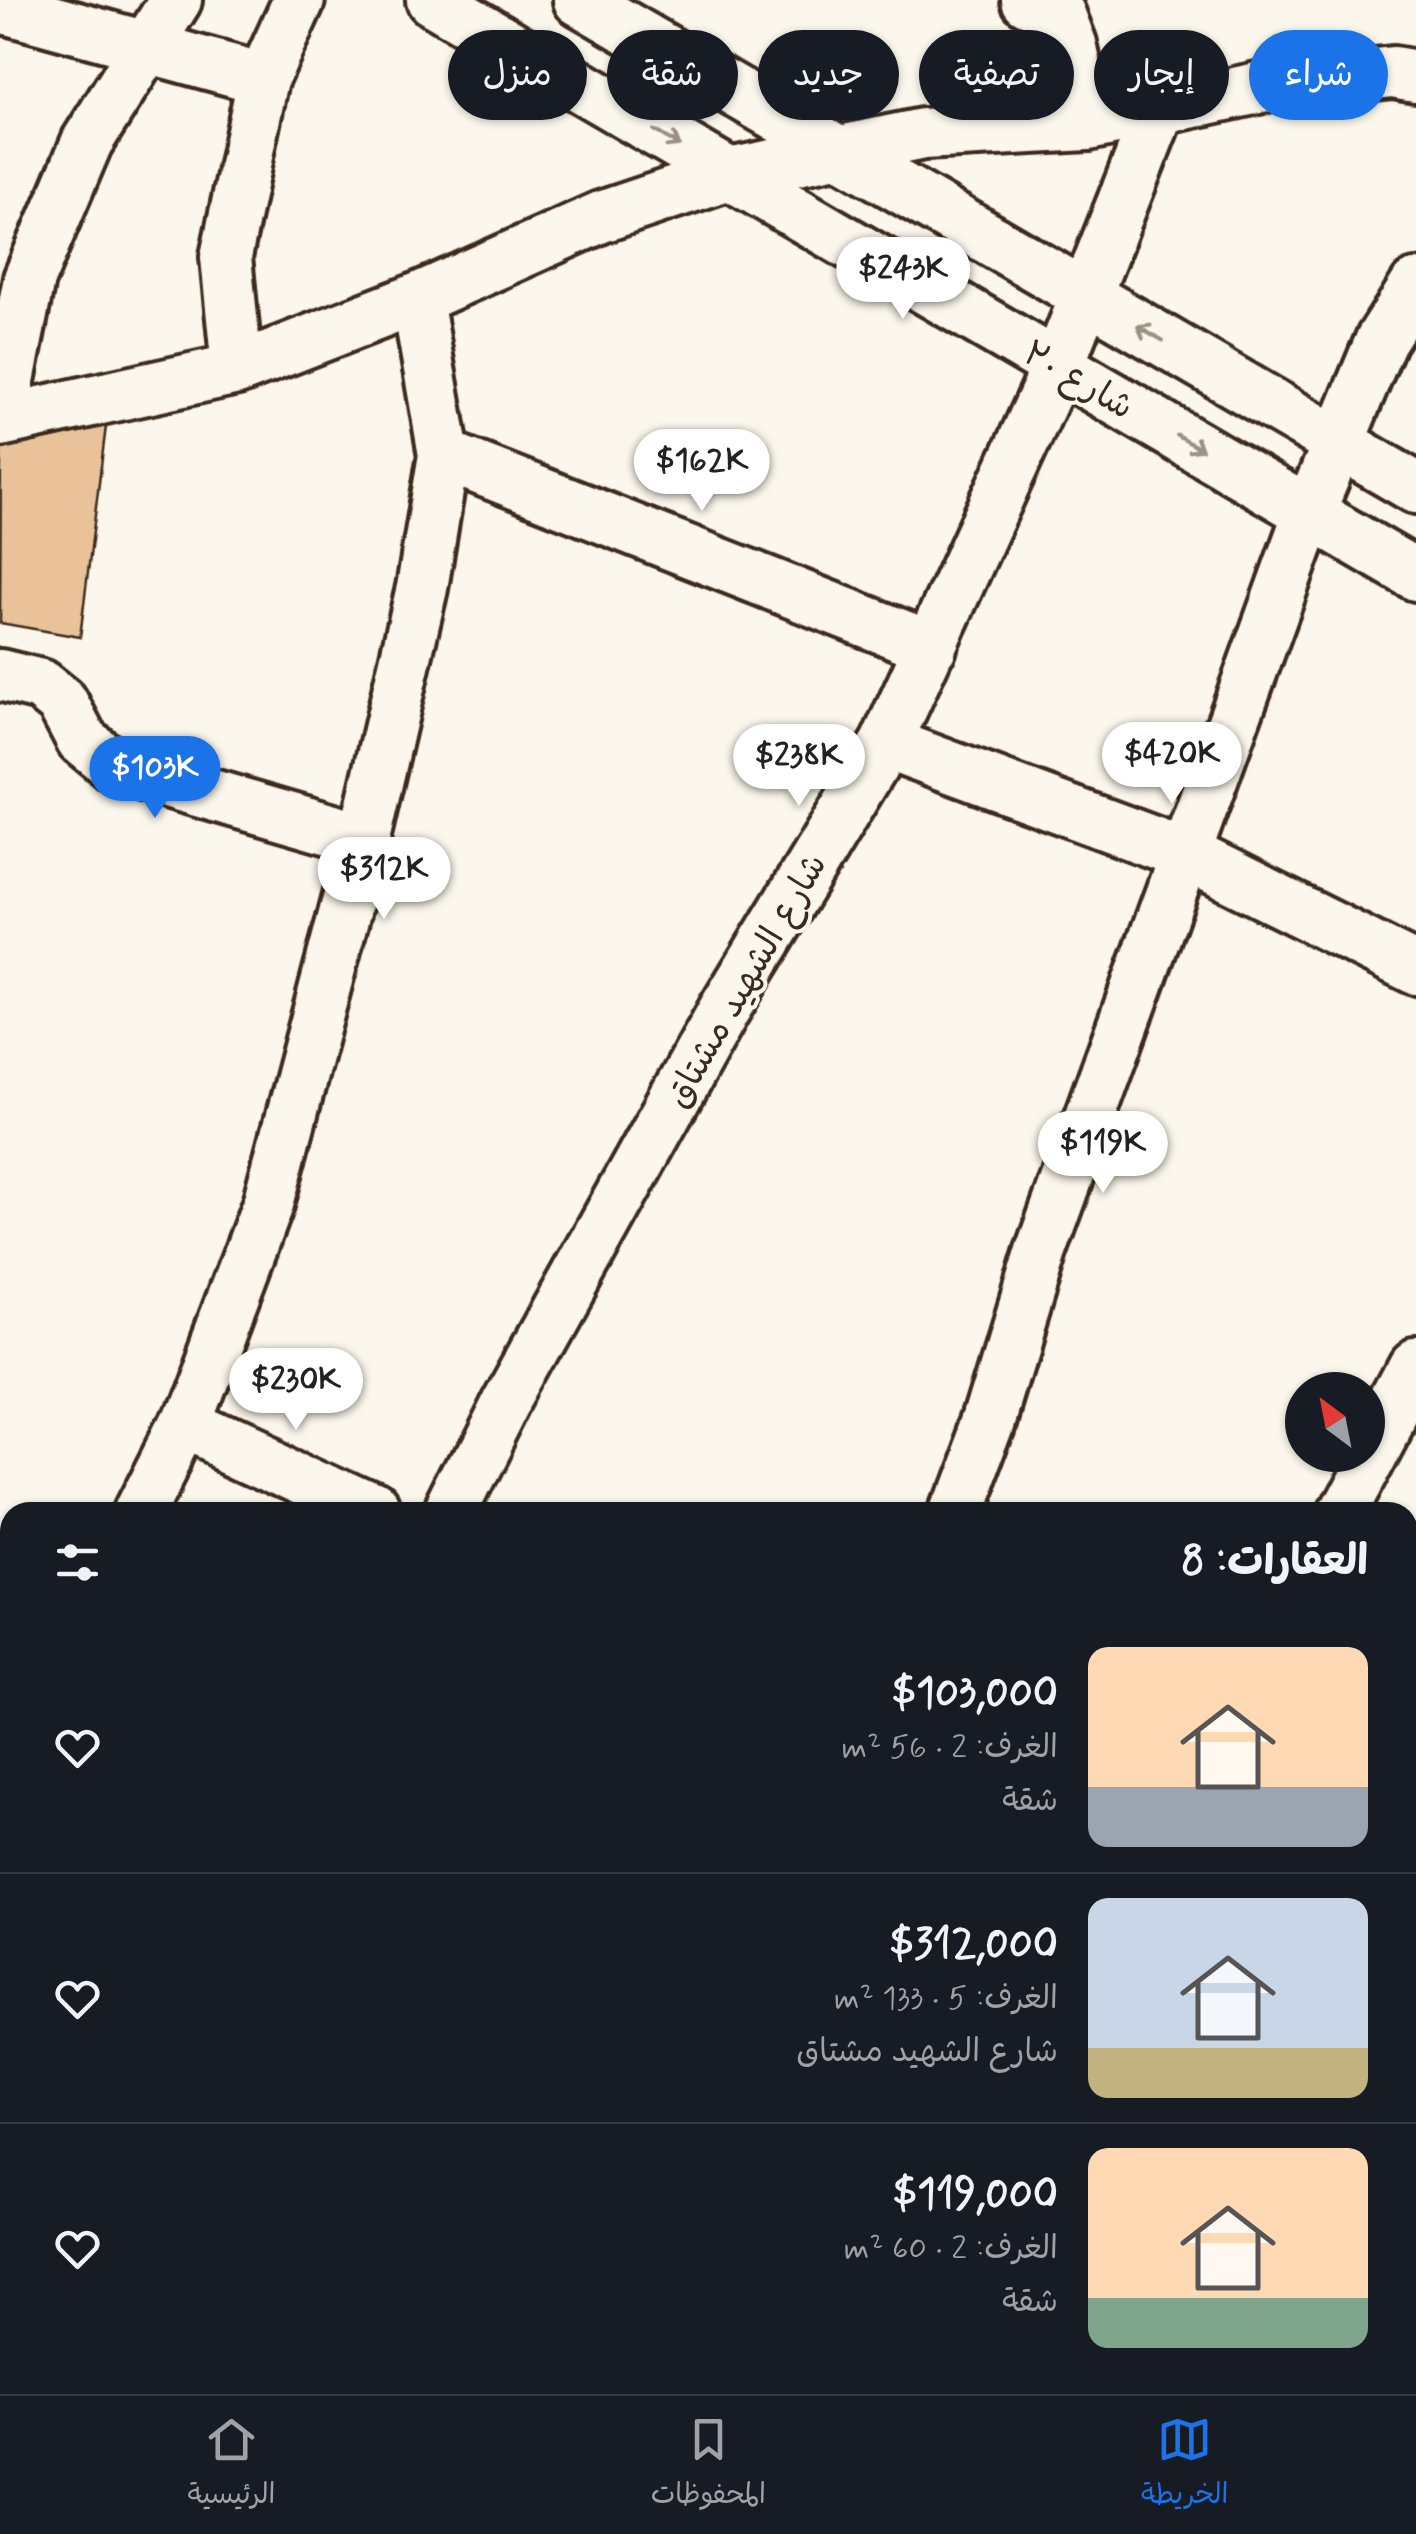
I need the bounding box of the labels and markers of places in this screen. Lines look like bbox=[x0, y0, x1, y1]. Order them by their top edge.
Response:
pin: $243K bbox=[833, 237, 973, 322]
pin: $162K bbox=[632, 429, 772, 514]
pin: $420K bbox=[1102, 722, 1242, 807]
pin: $238K bbox=[729, 724, 869, 809]
pin: $103K bbox=[85, 736, 225, 821]
pin: $312K bbox=[314, 837, 454, 922]
pin: $119K bbox=[1033, 1111, 1173, 1196]
pin: $230K bbox=[226, 1348, 366, 1433]

